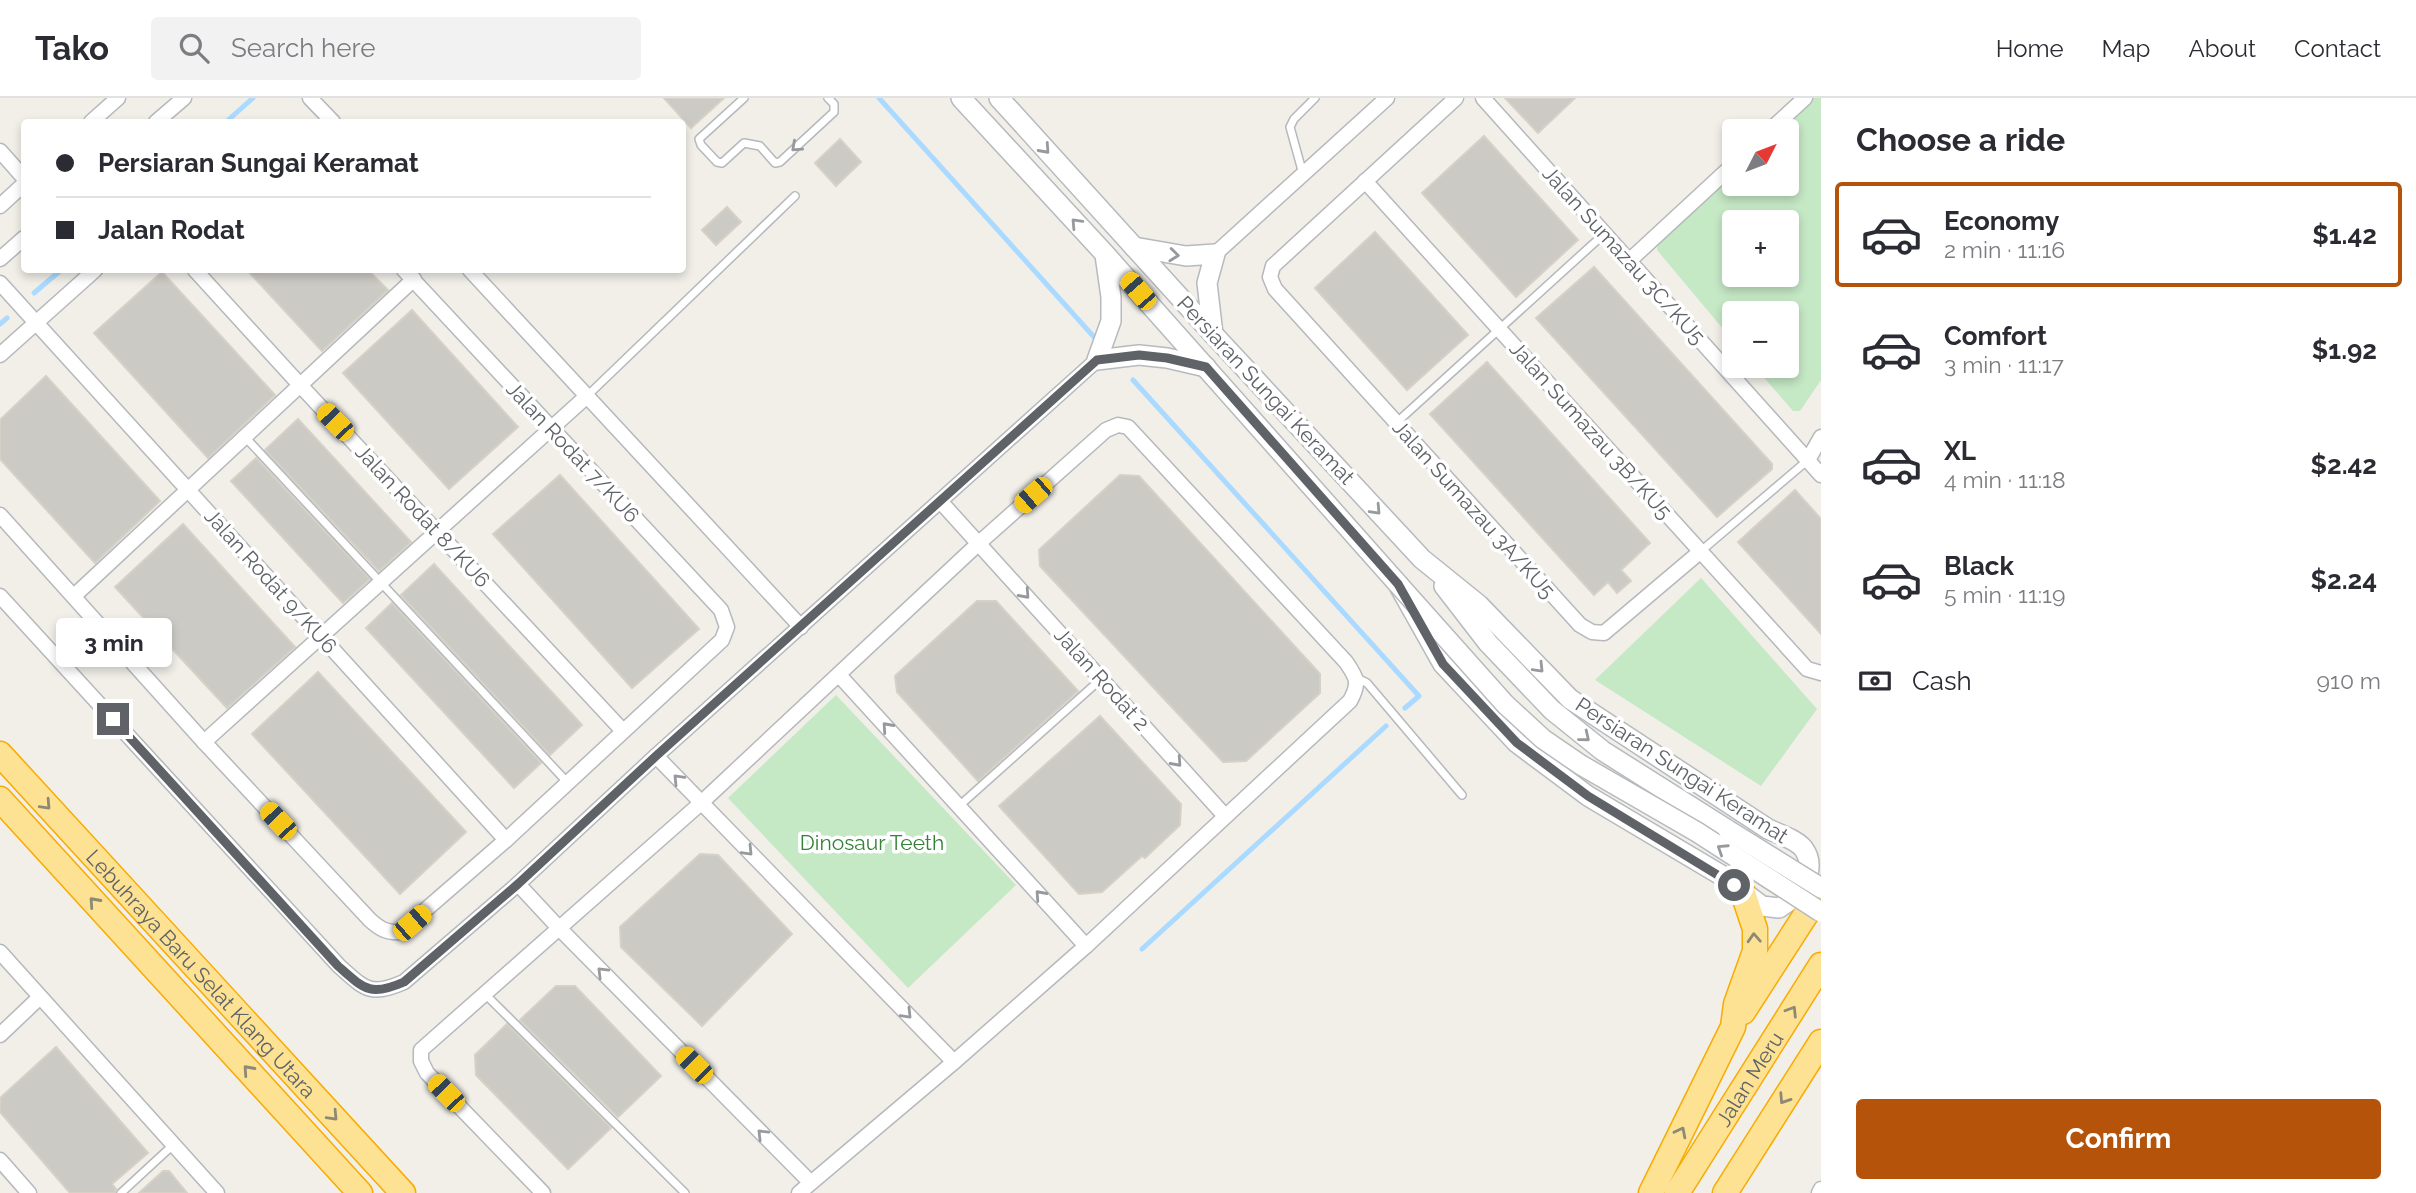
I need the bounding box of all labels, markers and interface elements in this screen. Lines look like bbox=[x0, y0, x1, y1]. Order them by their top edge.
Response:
search box bbox=[151, 17, 641, 80]
text: Tako bbox=[35, 29, 109, 68]
icon: search bbox=[175, 29, 213, 67]
text: Search here bbox=[231, 33, 375, 63]
text: Home bbox=[1996, 34, 2064, 63]
text: Map bbox=[2102, 34, 2150, 63]
text: About bbox=[2188, 34, 2256, 63]
text: Contact bbox=[2294, 34, 2381, 63]
north arrow bbox=[1722, 119, 1799, 196]
map controls bbox=[1722, 119, 1799, 378]
text: Choose a ride bbox=[1856, 121, 2065, 158]
one-way arrow bbox=[791, 139, 804, 151]
one-way arrow bbox=[1037, 141, 1049, 154]
text: Persiaran Sungai Keramat bbox=[98, 148, 419, 178]
street label: Jalan Sumazau 3C/KU5 bbox=[1537, 161, 1711, 349]
icon: car bbox=[1860, 203, 1923, 266]
text: Economy bbox=[1944, 206, 2059, 236]
button: + bbox=[1722, 210, 1799, 287]
text: Jalan Rodat bbox=[98, 215, 245, 245]
one-way arrow bbox=[1072, 218, 1085, 231]
text: $1.42 bbox=[2312, 220, 2377, 250]
text: 2 min · 11:16 bbox=[1944, 236, 2065, 263]
one-way arrow bbox=[1169, 247, 1180, 262]
car bbox=[1117, 268, 1160, 314]
street label: Persiaran Sungai Keramat bbox=[1172, 291, 1360, 489]
button: − bbox=[1722, 301, 1799, 378]
icon: car bbox=[1860, 318, 1923, 381]
text: Comfort bbox=[1944, 321, 2047, 351]
text: $1.92 bbox=[2312, 335, 2377, 365]
street label: Jalan Sumazau 3B/KU5 bbox=[1505, 336, 1677, 524]
text: 3 min · 11:17 bbox=[1944, 351, 2064, 378]
street label: Jalan Rodat 7/KU6 bbox=[501, 376, 645, 528]
car bbox=[313, 400, 358, 444]
street label: Jalan Sumazau 3A/KU5 bbox=[1388, 415, 1560, 603]
icon: car bbox=[1860, 433, 1923, 496]
text: XL bbox=[1944, 436, 1976, 466]
street label: Jalan Rodat 8/KU6 bbox=[350, 439, 496, 593]
text: $2.42 bbox=[2310, 450, 2377, 480]
text: 4 min · 11:18 bbox=[1944, 466, 2066, 493]
car bbox=[1011, 473, 1056, 517]
one-way arrow bbox=[1368, 502, 1381, 515]
street label: Jalan Rodat 9/KU6 bbox=[200, 504, 342, 658]
icon: car bbox=[1860, 548, 1923, 611]
text: Black bbox=[1944, 551, 2014, 581]
text: $2.24 bbox=[2310, 565, 2377, 595]
text: 5 min · 11:19 bbox=[1944, 581, 2065, 608]
one-way arrow bbox=[1016, 585, 1029, 598]
callout: 3 min bbox=[55, 618, 171, 666]
street label: Jalan Rodat 2 bbox=[1049, 622, 1155, 736]
text: 3 min bbox=[84, 629, 144, 656]
one-way arrow bbox=[1531, 660, 1544, 673]
icon: cash bbox=[1856, 662, 1894, 700]
text: Cash bbox=[1912, 666, 1972, 696]
text: 910 m bbox=[2317, 667, 2381, 694]
street label: Persiaran Sungai Keramat bbox=[1571, 692, 1793, 848]
route end bbox=[97, 703, 129, 735]
one-way arrow bbox=[883, 722, 895, 735]
one-way arrow bbox=[1578, 729, 1590, 742]
one-way arrow bbox=[1169, 754, 1181, 767]
one-way arrow bbox=[674, 774, 687, 787]
one-way arrow bbox=[38, 797, 50, 810]
car bbox=[256, 798, 301, 844]
park label: Dinosaur Teeth bbox=[800, 830, 944, 855]
one-way arrow bbox=[740, 843, 753, 856]
street label: Lebuhraya Baru Selat Klang Utara bbox=[81, 844, 322, 1103]
one-way arrow bbox=[1717, 844, 1730, 857]
route start bbox=[1718, 869, 1750, 901]
one-way arrow bbox=[1036, 891, 1048, 904]
one-way arrow bbox=[90, 897, 102, 910]
car bbox=[390, 901, 435, 945]
one-way arrow bbox=[1747, 932, 1762, 943]
one-way arrow bbox=[598, 967, 611, 980]
one-way arrow bbox=[898, 1006, 911, 1019]
one-way arrow bbox=[1784, 1006, 1797, 1019]
street label: Jalan Meru bbox=[1710, 1027, 1788, 1131]
car bbox=[672, 1043, 717, 1087]
one-way arrow bbox=[243, 1065, 256, 1078]
car bbox=[424, 1071, 469, 1115]
one-way arrow bbox=[1780, 1092, 1793, 1105]
button: Confirm bbox=[1856, 1099, 2381, 1179]
one-way arrow bbox=[325, 1108, 337, 1121]
one-way arrow bbox=[1672, 1126, 1686, 1139]
one-way arrow bbox=[758, 1129, 771, 1142]

